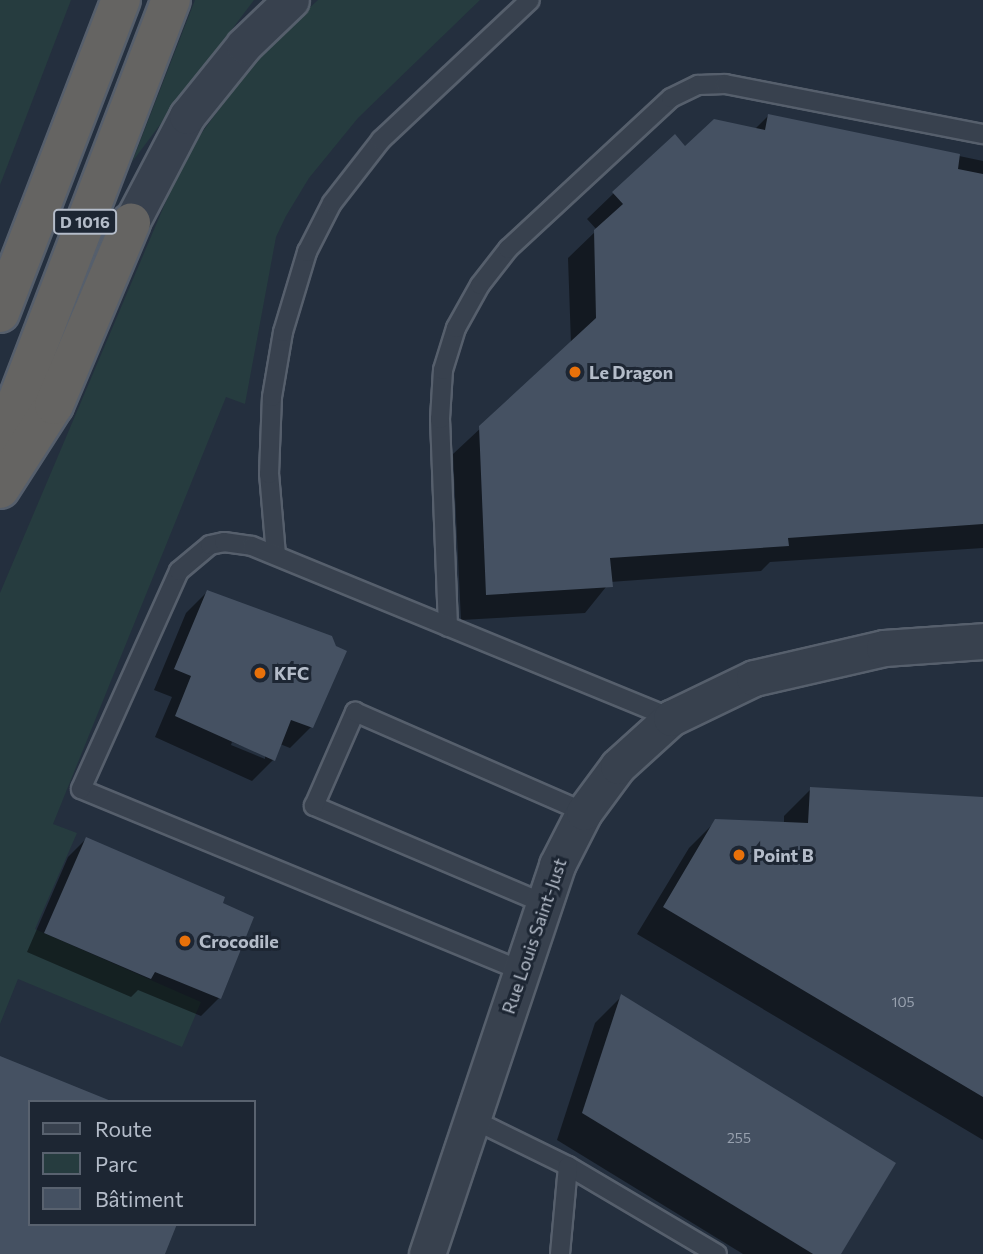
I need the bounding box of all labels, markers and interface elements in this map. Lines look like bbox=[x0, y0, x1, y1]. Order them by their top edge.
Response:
road number: D 1016 bbox=[52, 210, 118, 234]
place label: Le Dragon bbox=[589, 361, 673, 383]
marker: Le Dragon bbox=[567, 364, 583, 380]
place label: KFC bbox=[274, 662, 309, 684]
marker: KFC bbox=[252, 665, 268, 681]
place label: Point B bbox=[753, 844, 814, 866]
marker: Point B bbox=[731, 847, 747, 863]
street label: Rue Louis Saint-Just bbox=[497, 855, 571, 1017]
place label: Crocodile bbox=[199, 930, 279, 952]
marker: Crocodile bbox=[177, 933, 193, 949]
house number: 105 bbox=[891, 994, 915, 1010]
legend bbox=[28, 1100, 256, 1226]
text: Route bbox=[95, 1116, 152, 1141]
house number: 255 bbox=[727, 1130, 751, 1146]
text: Parc bbox=[95, 1151, 138, 1176]
text: Bâtiment bbox=[95, 1186, 184, 1211]

